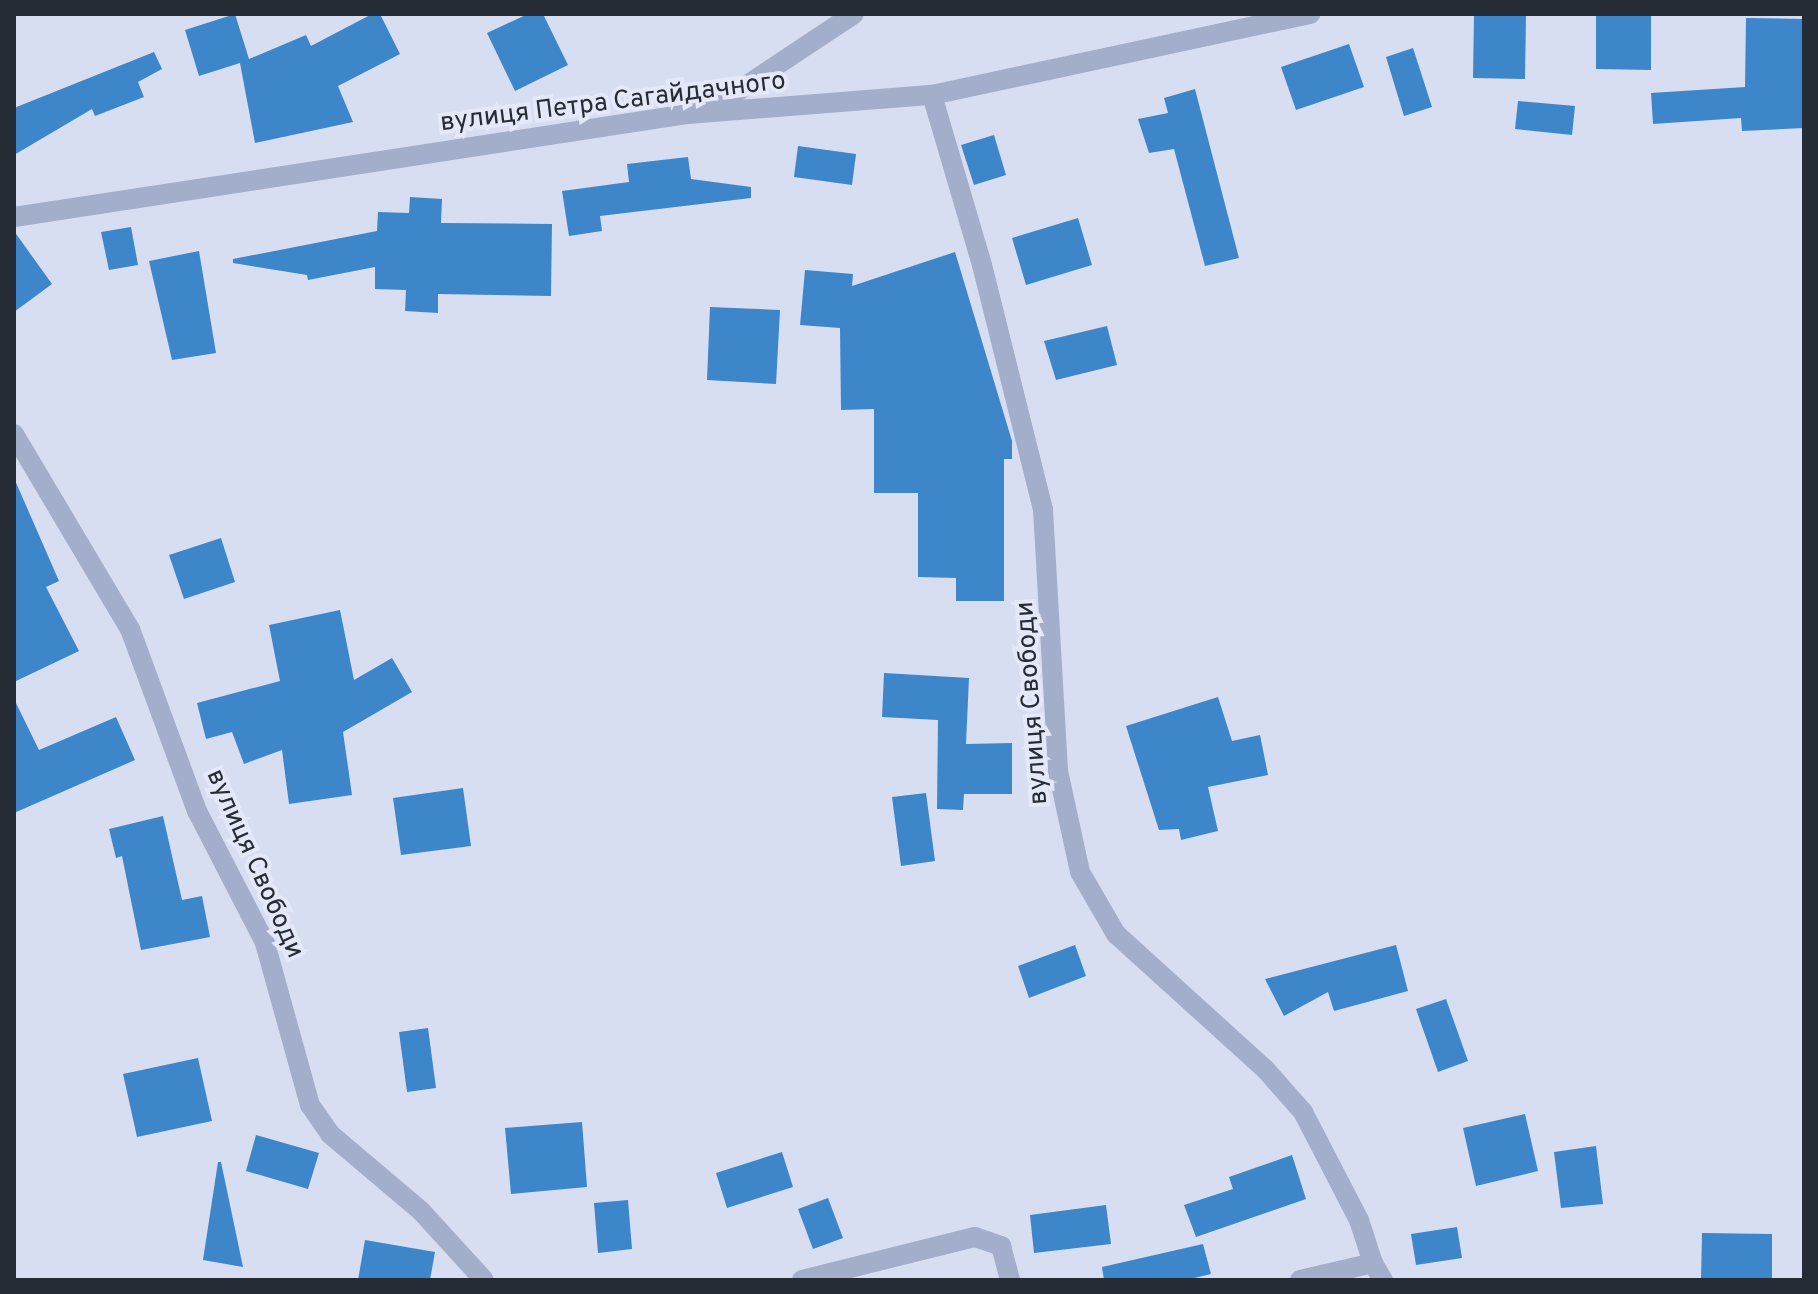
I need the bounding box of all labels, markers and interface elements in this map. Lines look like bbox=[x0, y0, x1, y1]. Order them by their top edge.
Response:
street label: вулиця Петра Сагайдачного bbox=[439, 66, 787, 140]
street label: вулиця Свободи bbox=[1010, 600, 1056, 806]
street label: вулиця Свободи bbox=[198, 765, 310, 963]

